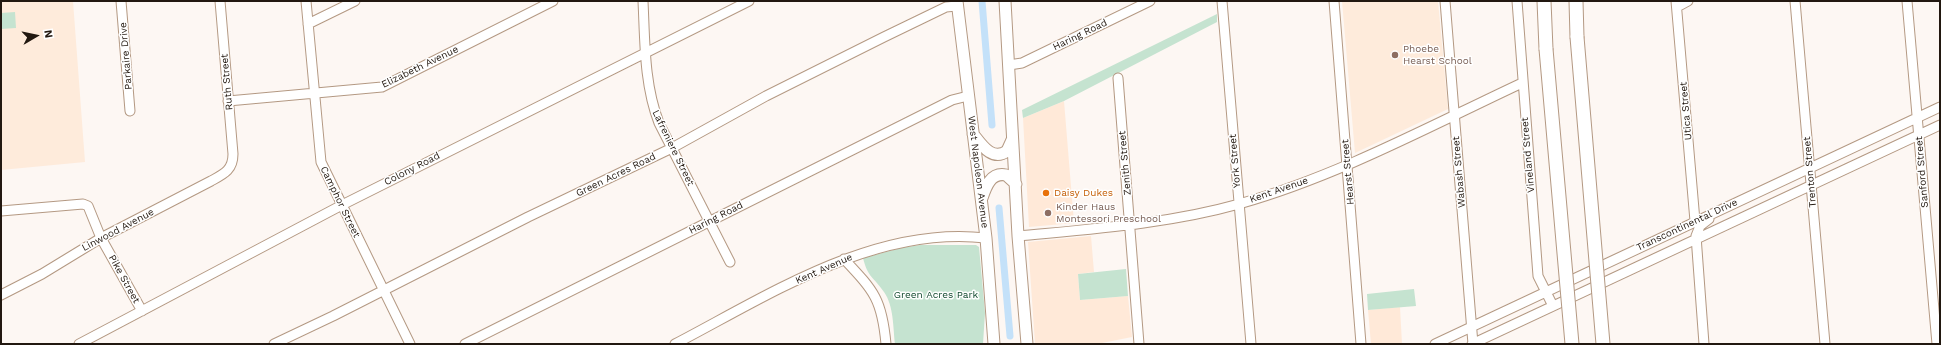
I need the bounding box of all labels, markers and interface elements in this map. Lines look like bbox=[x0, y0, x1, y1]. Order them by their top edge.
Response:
north arrow bbox=[16, 16, 56, 56]
street label: Haring Road bbox=[1051, 17, 1109, 53]
street label: Parkaire Drive bbox=[117, 22, 135, 90]
text: N bbox=[41, 29, 55, 39]
street label: Elizabeth Avenue bbox=[380, 43, 460, 91]
place label: Phoebe Hearst School bbox=[1403, 43, 1472, 66]
marker: Phoebe Hearst School bbox=[1390, 50, 1400, 60]
street label: Ruth Street bbox=[219, 53, 235, 111]
street label: Utica Street bbox=[1677, 81, 1695, 141]
street label: Lafreniere Street bbox=[649, 108, 697, 188]
street label: West Napoleon Avenue bbox=[965, 115, 991, 229]
street label: Vineland Street bbox=[1519, 117, 1537, 193]
street label: Zenith Street bbox=[1116, 130, 1134, 196]
street label: York Street bbox=[1227, 133, 1243, 189]
street label: Wabash Street bbox=[1450, 136, 1468, 208]
street label: Trenton Street bbox=[1801, 136, 1819, 208]
street label: Sanford Street bbox=[1913, 136, 1931, 208]
street label: Hearst Street bbox=[1339, 139, 1357, 205]
street label: Colony Road bbox=[382, 150, 442, 188]
street label: Green Acres Road bbox=[574, 150, 658, 200]
street label: Camphor Street bbox=[317, 164, 363, 240]
street label: Kent Avenue bbox=[1248, 174, 1310, 206]
place label: Daisy Dukes bbox=[1054, 187, 1113, 199]
marker: Daisy Dukes bbox=[1041, 188, 1051, 198]
street label: Transcontinental Drive bbox=[1635, 196, 1739, 254]
street label: Haring Road bbox=[687, 199, 745, 237]
place label: Kinder Haus Montessori Preschool bbox=[1056, 201, 1161, 224]
street label: Linwood Avenue bbox=[80, 206, 156, 254]
marker: Kinder Haus Montessori Preschool bbox=[1043, 208, 1053, 218]
street label: Kent Avenue bbox=[794, 251, 854, 287]
street label: Pike Street bbox=[106, 253, 142, 305]
park label: Green Acres Park bbox=[894, 289, 978, 301]

